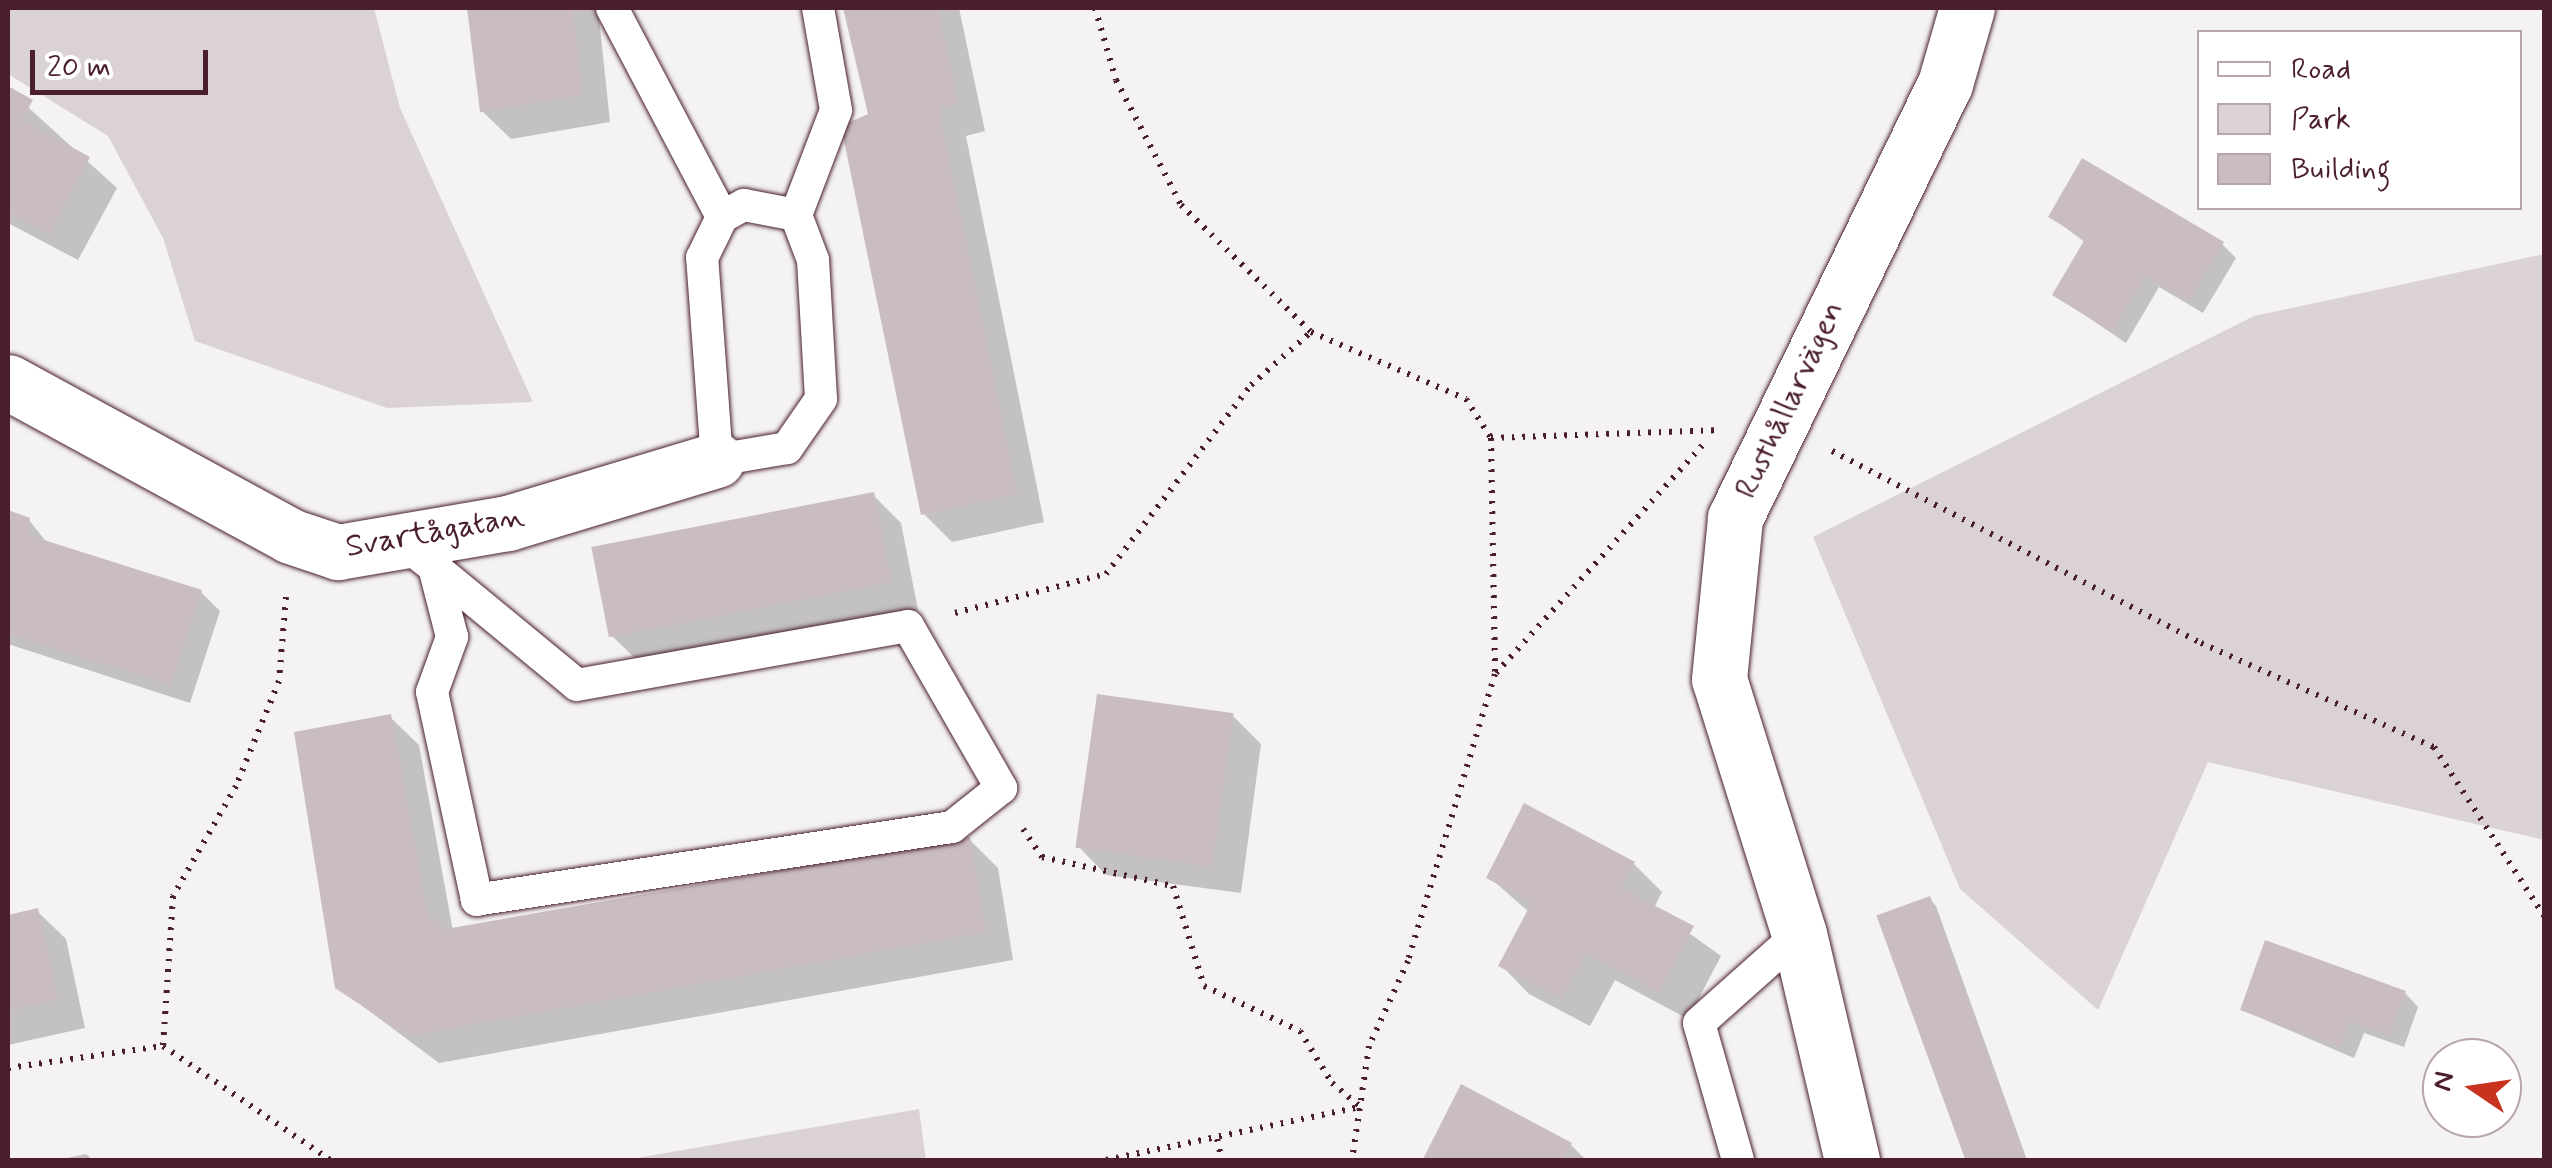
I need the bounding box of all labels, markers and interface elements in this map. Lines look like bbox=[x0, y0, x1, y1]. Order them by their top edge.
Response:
scale bar bbox=[35, 30, 212, 92]
legend bbox=[2197, 30, 2522, 210]
text: 20 m bbox=[47, 48, 111, 87]
text: Road bbox=[2291, 50, 2351, 89]
text: Park bbox=[2291, 100, 2351, 139]
text: Building bbox=[2291, 150, 2390, 189]
street label: Rusthållarvägen bbox=[1727, 295, 1853, 505]
street label: Svartågatan bbox=[343, 497, 527, 567]
north arrow bbox=[2422, 1038, 2522, 1138]
text: N bbox=[2424, 1068, 2464, 1095]

